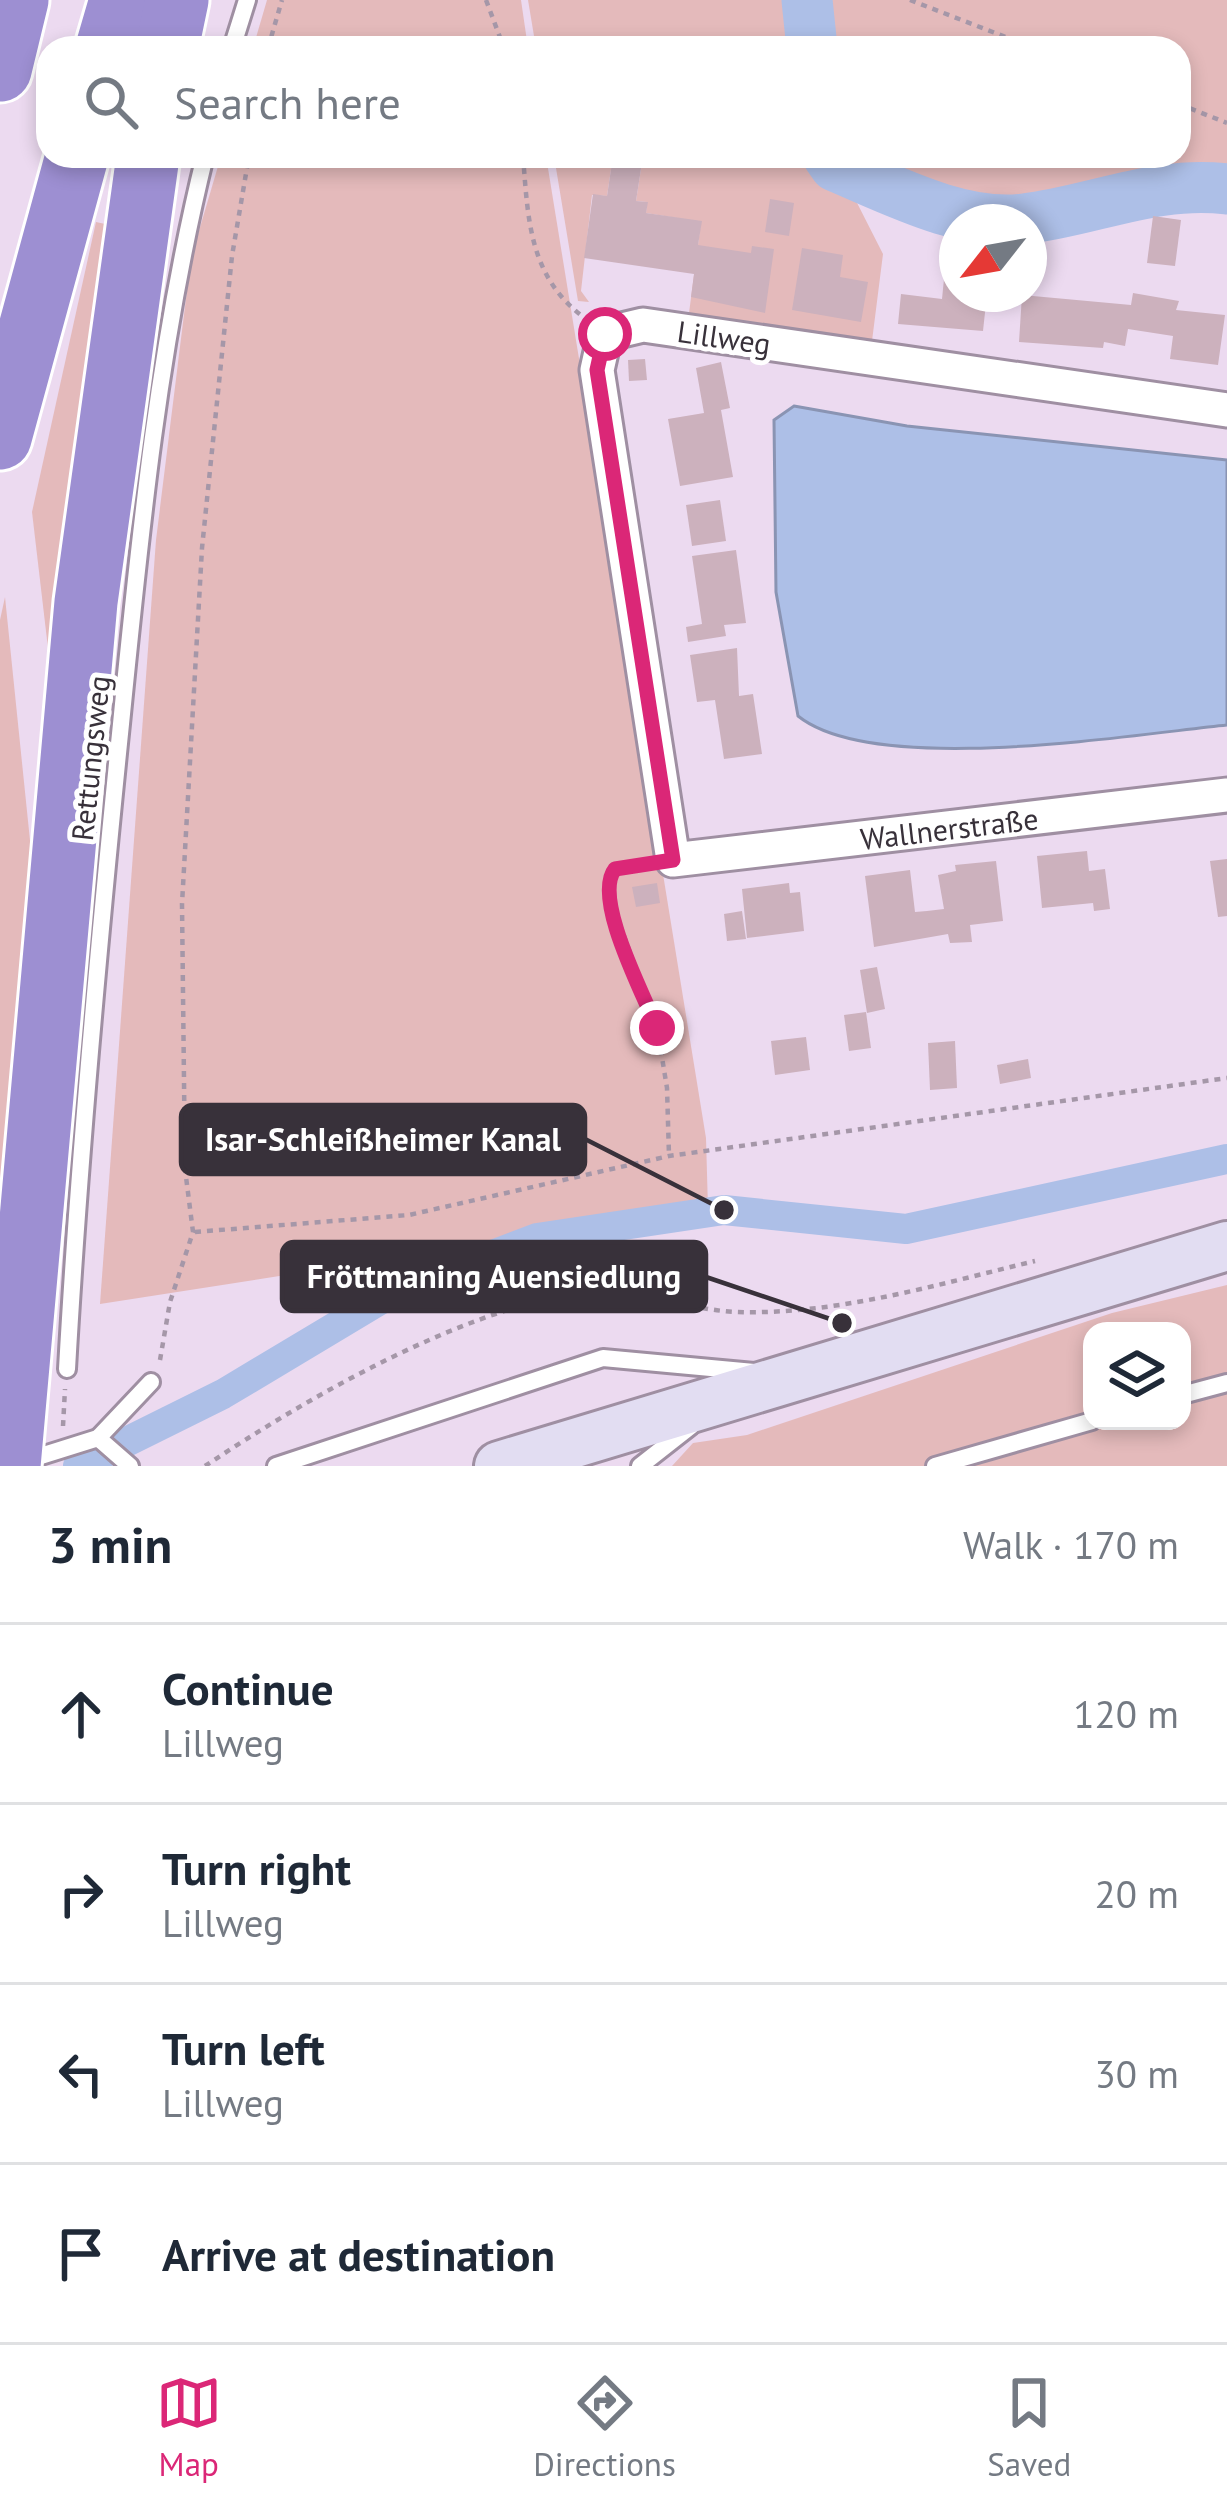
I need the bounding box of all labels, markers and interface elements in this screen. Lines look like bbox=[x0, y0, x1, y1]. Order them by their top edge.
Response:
search box bbox=[36, 36, 1191, 168]
icon: search bbox=[78, 69, 144, 135]
text: Search here bbox=[174, 73, 401, 131]
north arrow bbox=[939, 204, 1047, 312]
route start bbox=[578, 307, 632, 361]
street label: Lillweg bbox=[675, 311, 773, 363]
street label: Rettungsweg bbox=[62, 673, 118, 843]
street label: Wallnerstraße bbox=[858, 798, 1040, 857]
route end bbox=[630, 1001, 684, 1055]
callout: Isar-Schleißheimer Kanal bbox=[181, 1105, 585, 1174]
text: Isar-Schleißheimer Kanal bbox=[205, 1117, 561, 1160]
callout: Fröttmaning Auensiedlung bbox=[282, 1242, 706, 1311]
text: Fröttmaning Auensiedlung bbox=[307, 1254, 681, 1297]
map controls bbox=[1083, 1322, 1191, 1430]
button: layers bbox=[1083, 1322, 1191, 1430]
text: 3 min bbox=[48, 1511, 172, 1577]
text: Walk · 170 m bbox=[963, 1519, 1179, 1570]
text: Continue bbox=[162, 1659, 334, 1717]
icon: ahead bbox=[48, 1681, 114, 1747]
text: 120 m bbox=[1073, 1688, 1179, 1739]
text: Lillweg bbox=[162, 1717, 284, 1768]
text: Turn right bbox=[162, 1839, 351, 1897]
icon: right bbox=[48, 1861, 114, 1927]
text: 20 m bbox=[1094, 1868, 1179, 1919]
text: Lillweg bbox=[162, 1897, 284, 1948]
text: Turn left bbox=[162, 2019, 325, 2077]
icon: left bbox=[48, 2041, 114, 2107]
text: 30 m bbox=[1094, 2048, 1179, 2099]
text: Lillweg bbox=[162, 2077, 284, 2128]
icon: arrive bbox=[48, 2221, 114, 2287]
text: Arrive at destination bbox=[162, 2225, 555, 2283]
tab: Map bbox=[156, 2370, 222, 2485]
tab: Directions bbox=[533, 2370, 676, 2485]
tab: Saved bbox=[987, 2370, 1071, 2485]

